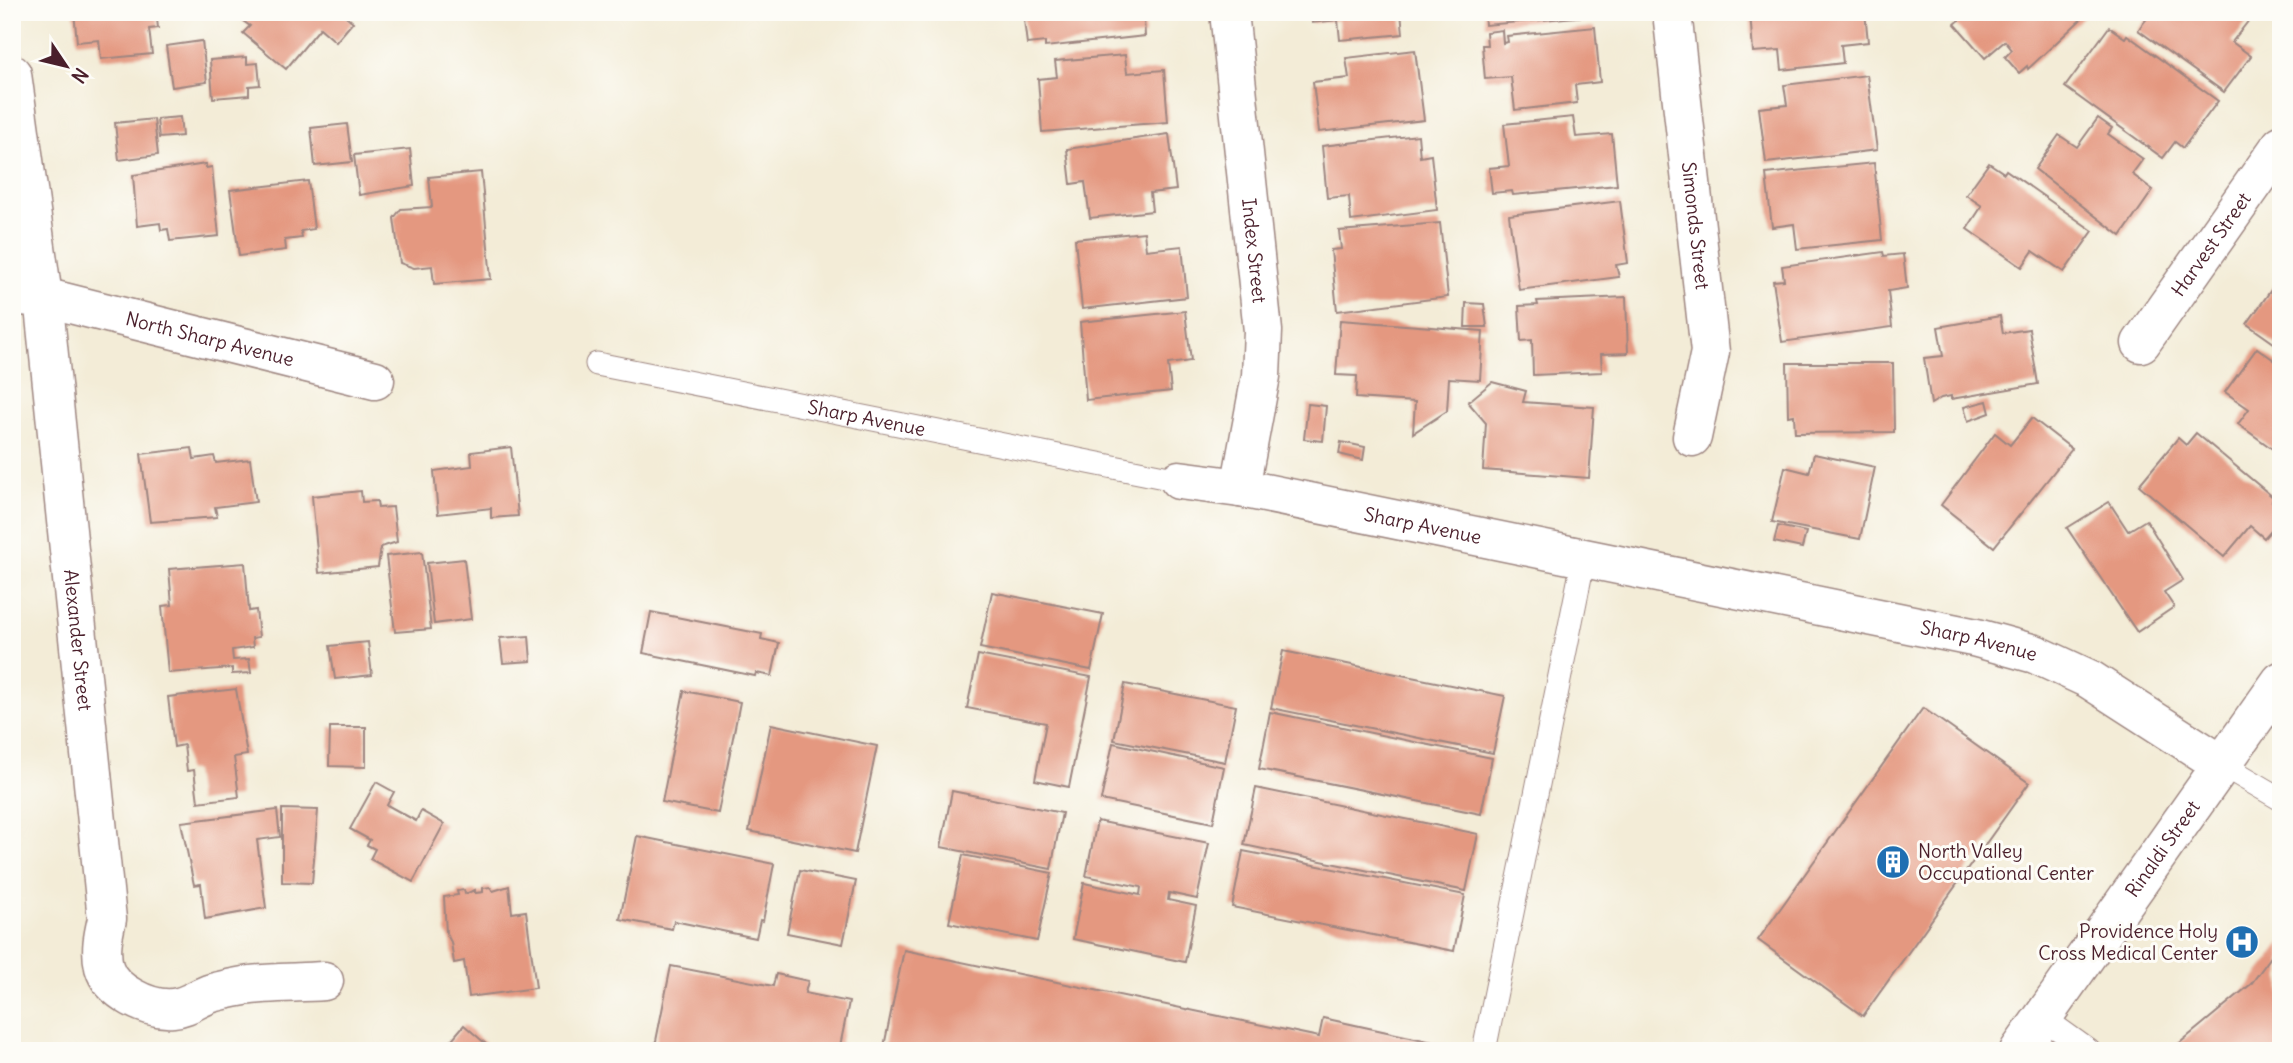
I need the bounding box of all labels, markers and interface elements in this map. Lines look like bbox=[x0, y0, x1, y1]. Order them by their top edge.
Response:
north arrow bbox=[32, 32, 102, 102]
text: N bbox=[66, 63, 94, 88]
street label: Simonds Street bbox=[1677, 161, 1715, 291]
street label: Harvest Street bbox=[2166, 187, 2256, 301]
street label: Index Street bbox=[1237, 197, 1272, 304]
street label: North Sharp Avenue bbox=[123, 306, 296, 371]
street label: Sharp Avenue bbox=[806, 394, 928, 441]
street label: Sharp Avenue bbox=[1362, 502, 1484, 549]
street label: Alexander Street bbox=[59, 568, 98, 712]
street label: Sharp Avenue bbox=[1918, 615, 2040, 666]
street label: Rinaldi Street bbox=[2120, 795, 2205, 902]
place label: North Valley Occupational Center bbox=[1918, 839, 2094, 885]
building icon: North Valley Occupational Center bbox=[1874, 843, 1912, 881]
place label: Providence Holy Cross Medical Center bbox=[2038, 919, 2218, 965]
hospital icon: Providence Holy Cross Medical Center bbox=[2223, 923, 2261, 961]

